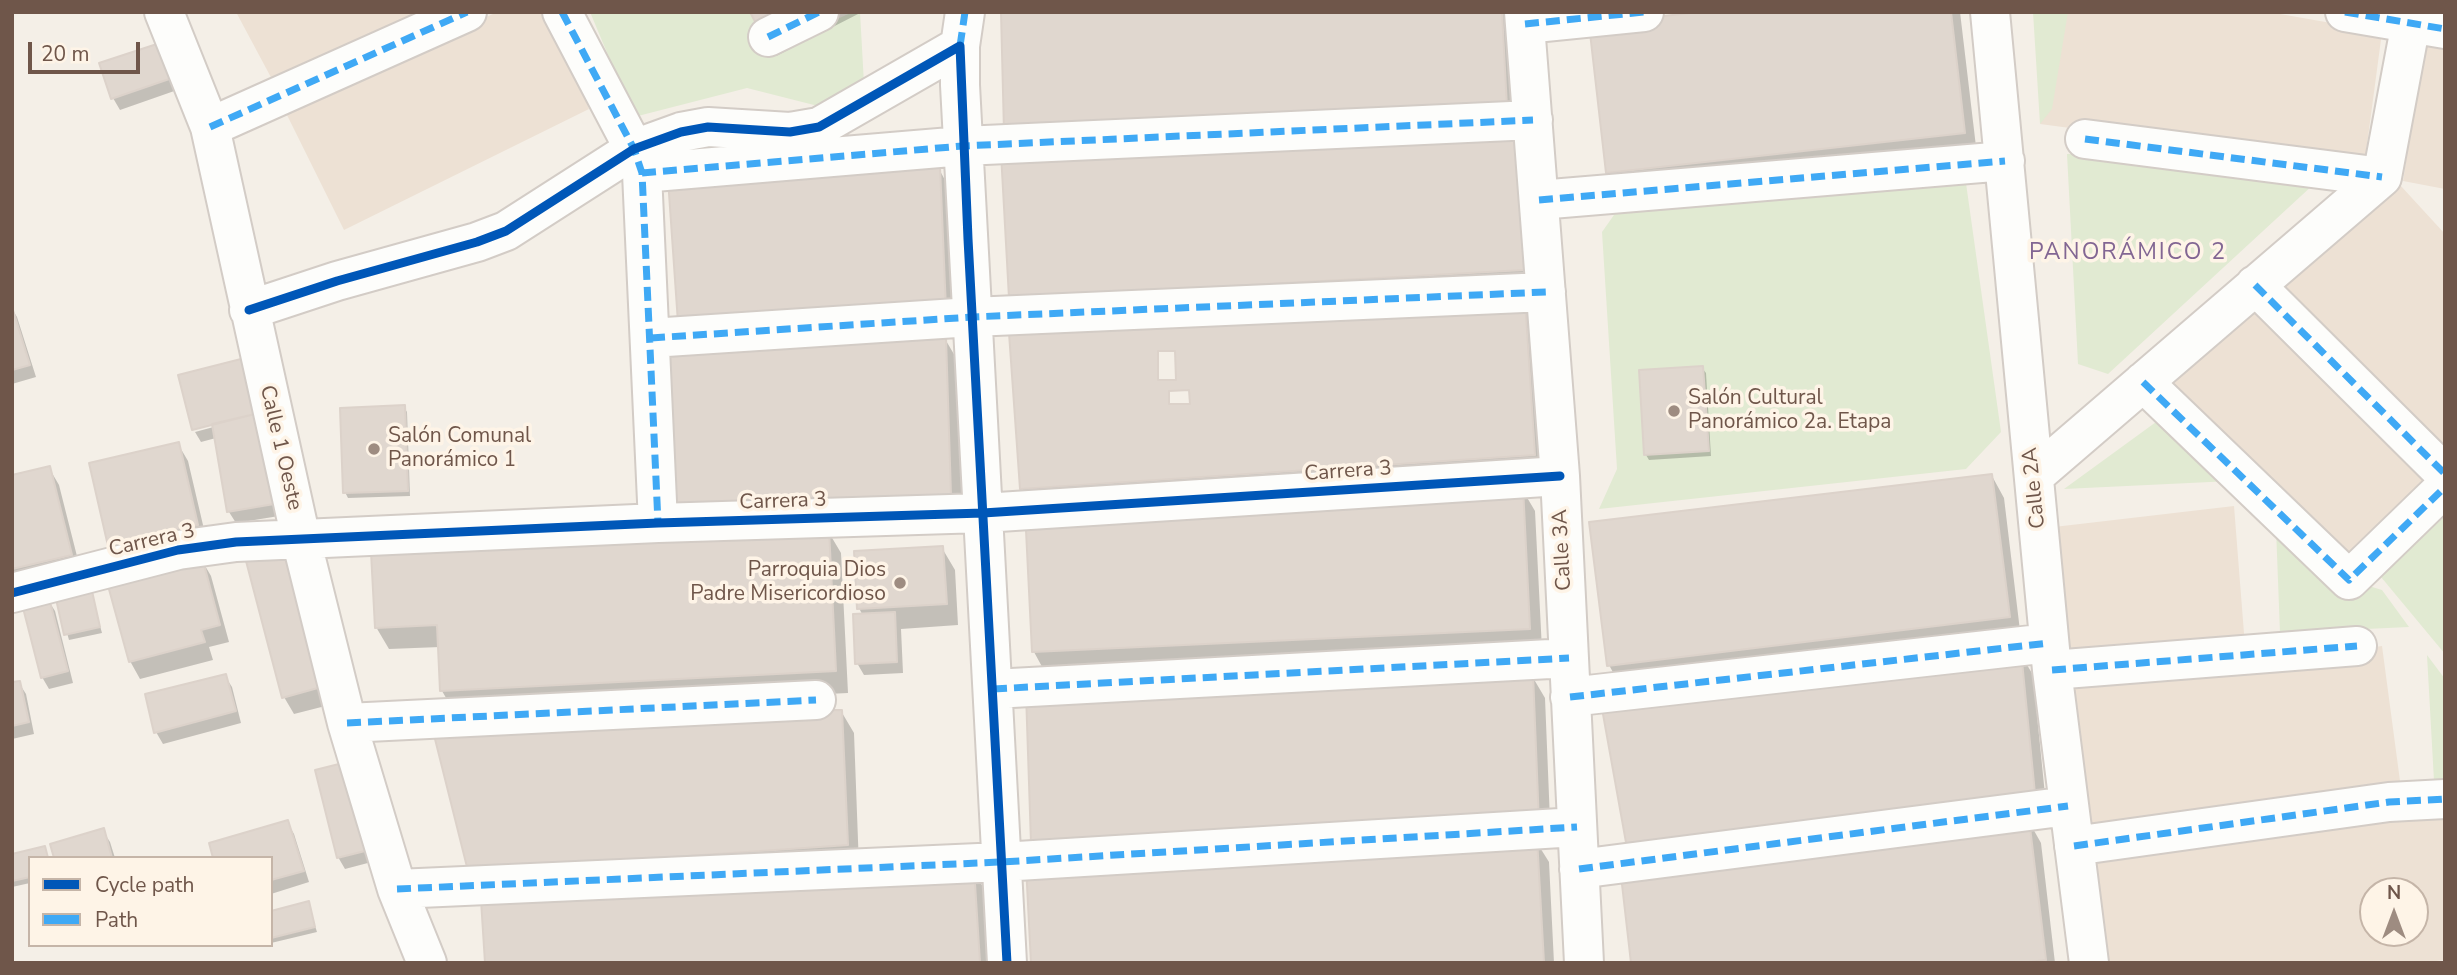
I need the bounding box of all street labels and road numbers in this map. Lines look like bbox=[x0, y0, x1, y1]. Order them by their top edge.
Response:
street label: Calle 1 Oeste bbox=[253, 383, 307, 513]
street label: Calle 2A bbox=[2018, 446, 2052, 530]
street label: Carrera 3 bbox=[1303, 456, 1393, 488]
street label: Carrera 3 bbox=[739, 488, 827, 516]
street label: Calle 3A bbox=[1548, 509, 1578, 591]
street label: Carrera 3 bbox=[107, 519, 197, 563]

